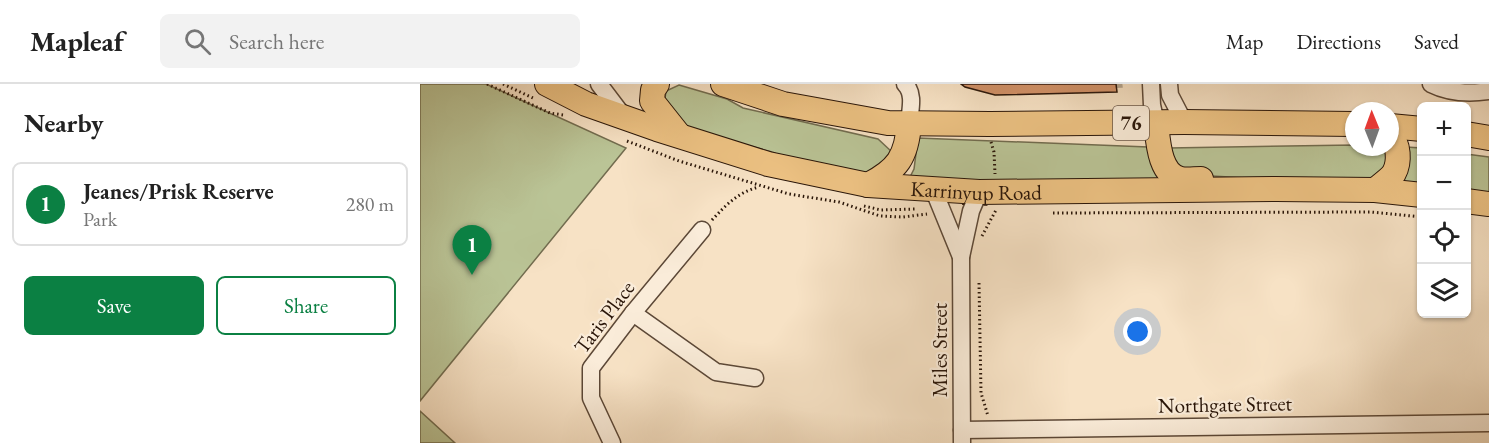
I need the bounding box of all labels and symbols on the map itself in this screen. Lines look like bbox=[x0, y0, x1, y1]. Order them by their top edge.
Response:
north arrow bbox=[1345, 102, 1399, 156]
road number: 76 bbox=[1113, 106, 1149, 140]
street label: Karrinyup Road bbox=[910, 174, 1042, 206]
pin: 1 bbox=[452, 226, 492, 275]
street label: Taris Place bbox=[568, 275, 640, 359]
street label: Miles Street bbox=[926, 302, 953, 397]
your location bbox=[1123, 317, 1152, 346]
street label: Northgate Street bbox=[1158, 389, 1293, 419]

